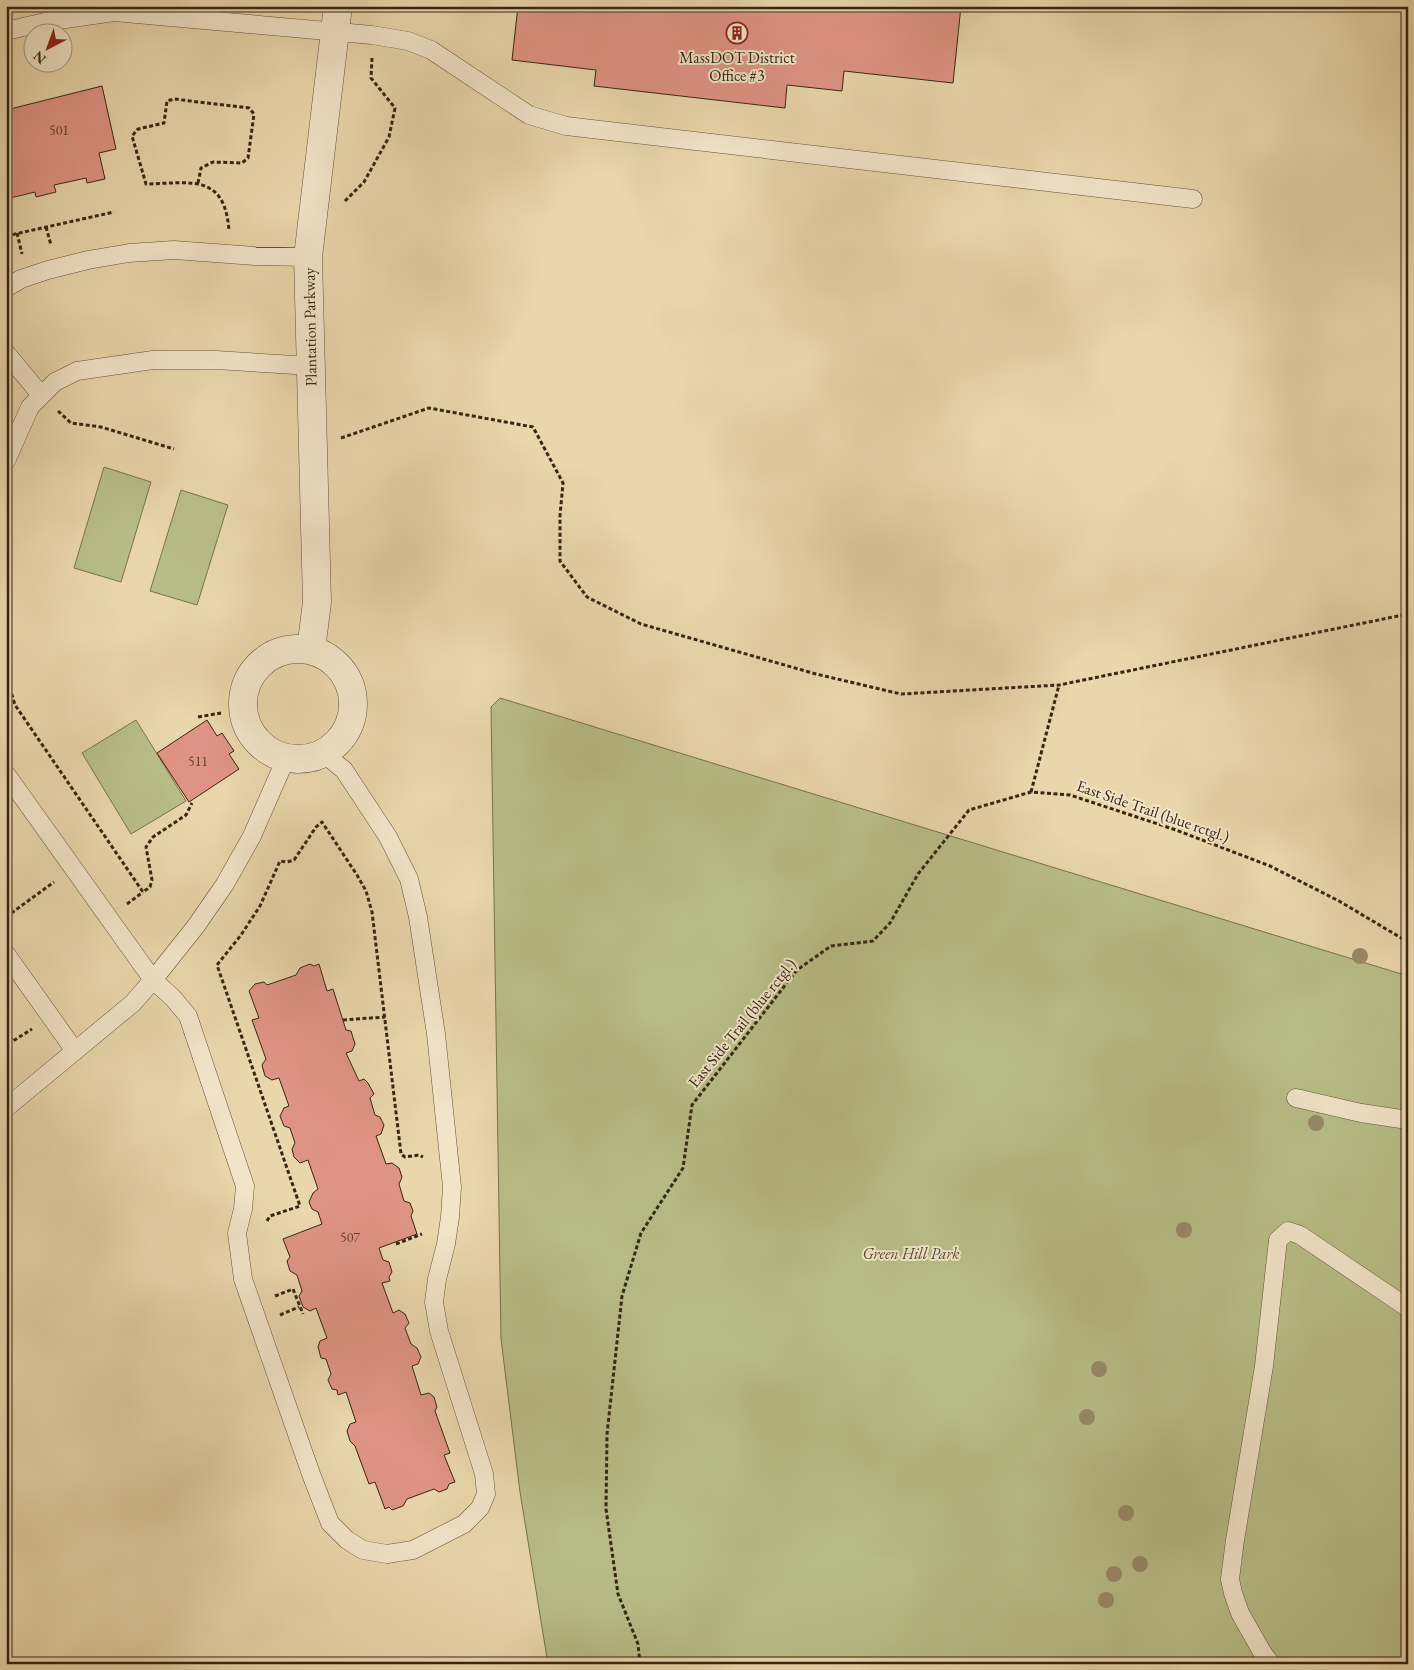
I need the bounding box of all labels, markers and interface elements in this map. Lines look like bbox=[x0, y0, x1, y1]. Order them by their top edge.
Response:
building icon: MassDOT District Office #3 bbox=[725, 21, 749, 45]
north arrow bbox=[22, 22, 72, 72]
text: N bbox=[29, 47, 50, 68]
place label: MassDOT District Office #3 bbox=[679, 47, 795, 86]
house number: 501 bbox=[49, 121, 69, 139]
street label: Plantation Parkway bbox=[298, 267, 322, 386]
house number: 511 bbox=[188, 752, 208, 770]
street label: East Side Trail (blue rctgl.) bbox=[1074, 775, 1232, 847]
street label: East Side Trail (blue rctgl.) bbox=[683, 954, 801, 1092]
house number: 507 bbox=[340, 1228, 360, 1246]
park label: Green Hill Park bbox=[862, 1243, 960, 1264]

